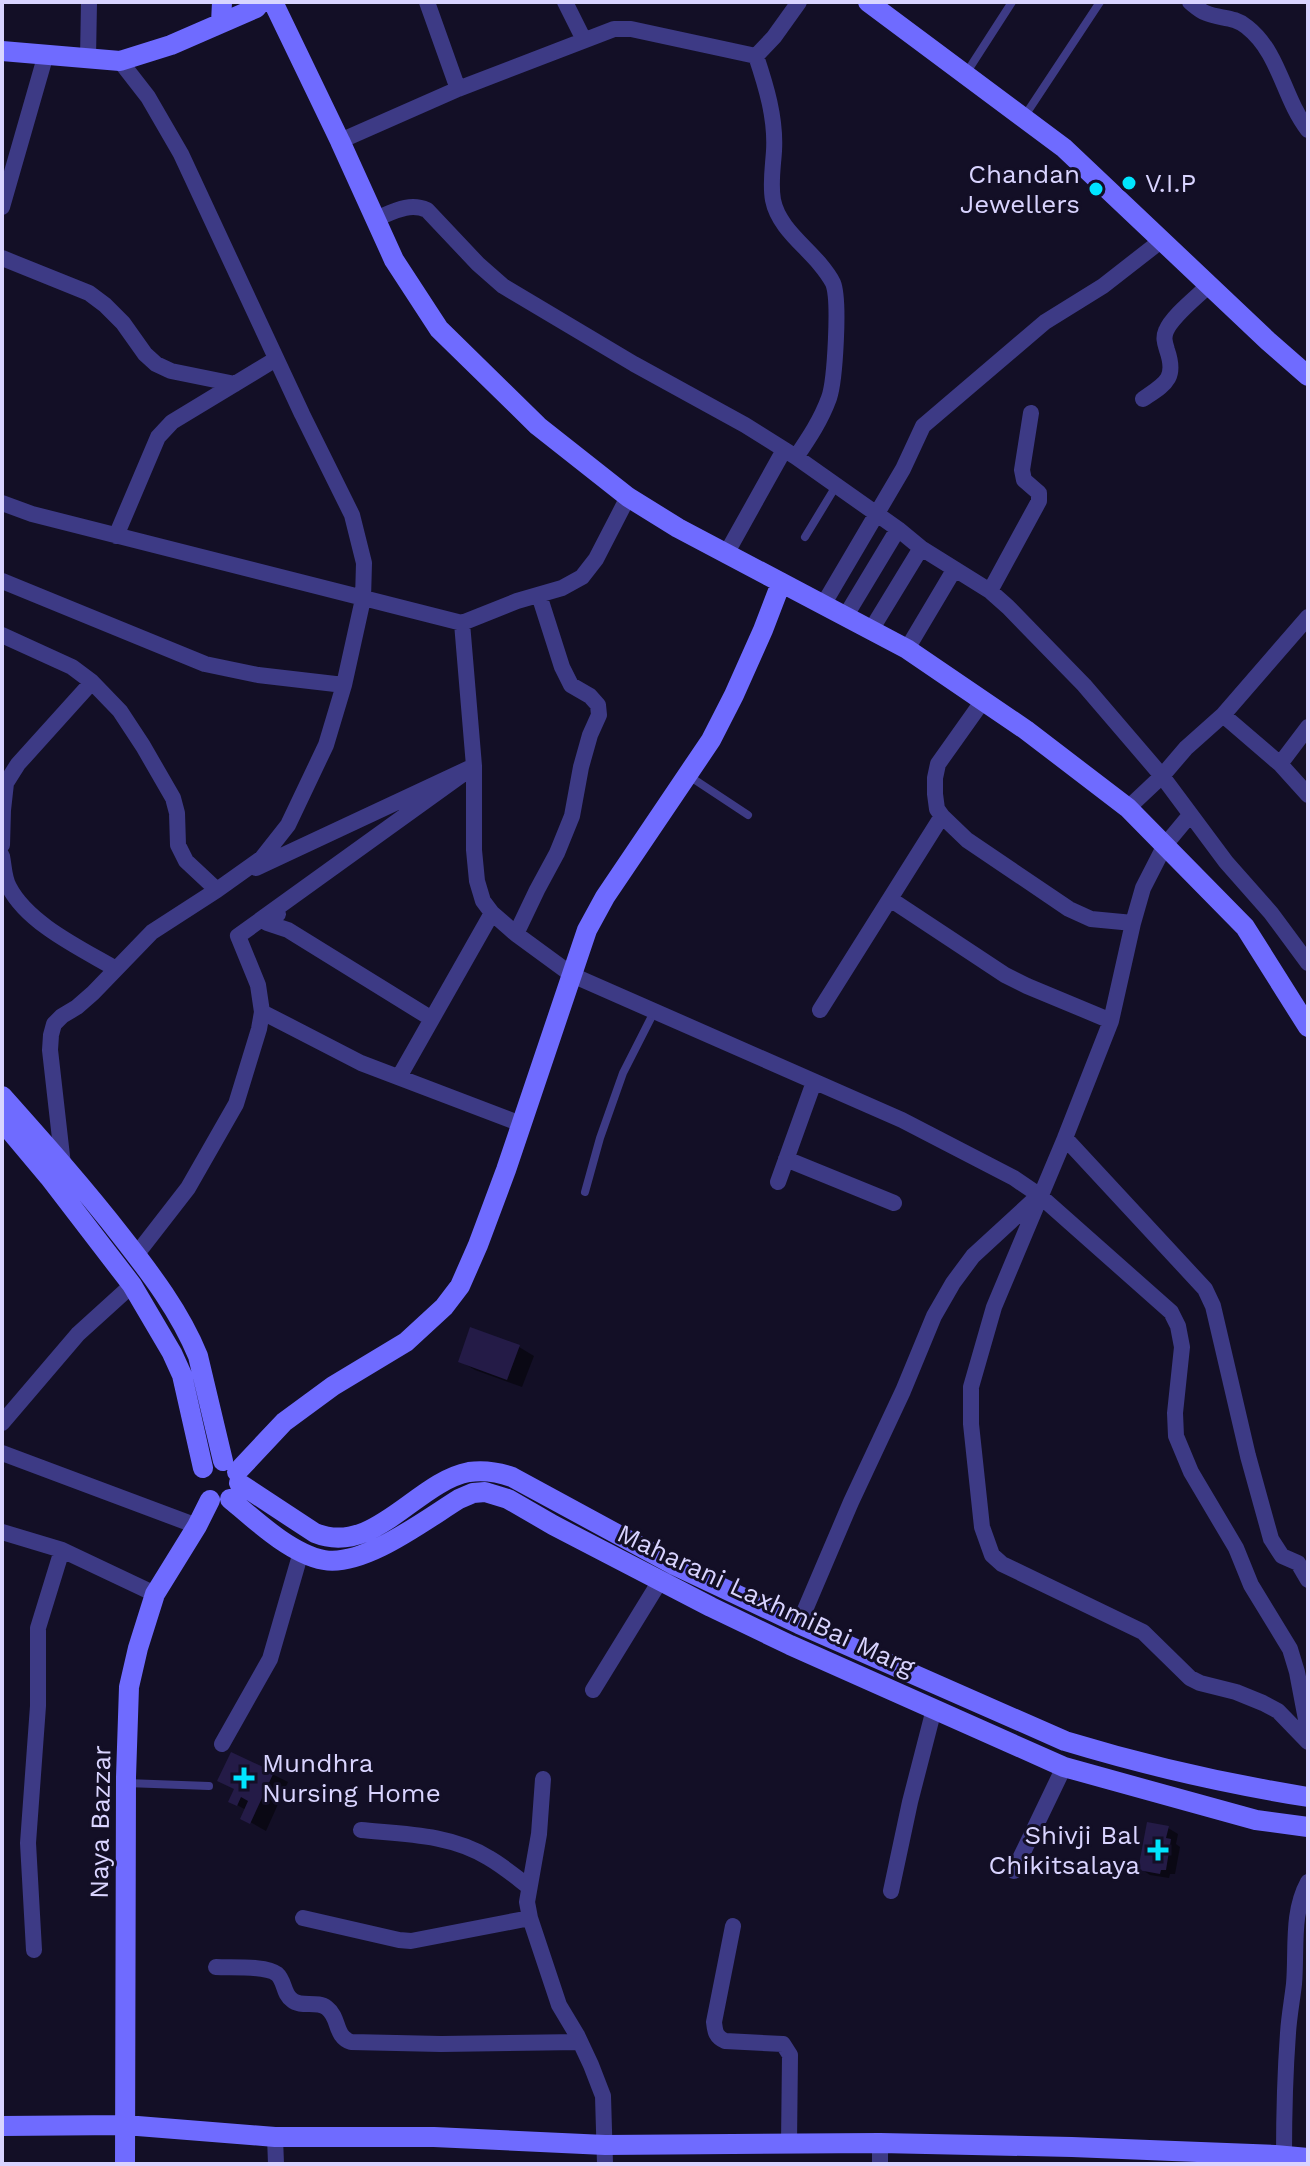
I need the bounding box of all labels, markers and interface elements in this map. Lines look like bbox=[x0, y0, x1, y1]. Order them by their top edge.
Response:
place label: Chandan Jewellers bbox=[960, 159, 1080, 219]
place label: V.I.P bbox=[1145, 168, 1196, 198]
marker: V.I.P bbox=[1120, 174, 1138, 192]
marker: Chandan Jewellers bbox=[1087, 180, 1105, 198]
street label: Maharani LaxhmiBai Marg bbox=[613, 1518, 919, 1682]
street label: Naya Bazzar bbox=[84, 1745, 116, 1899]
place label: Mundhra Nursing Home bbox=[262, 1748, 441, 1808]
marker: Mundhra Nursing Home bbox=[233, 1767, 255, 1789]
place label: Shivji Bal Chikitsalaya bbox=[988, 1820, 1140, 1880]
marker: Shivji Bal Chikitsalaya bbox=[1147, 1839, 1169, 1861]

